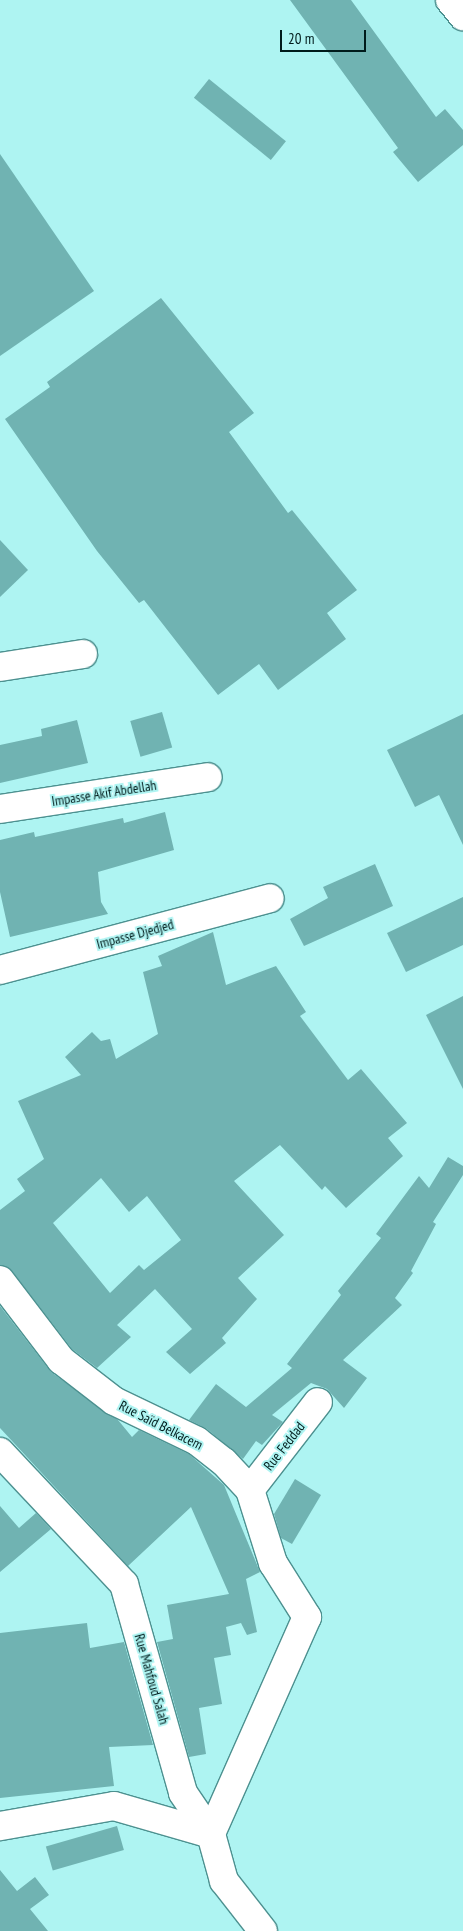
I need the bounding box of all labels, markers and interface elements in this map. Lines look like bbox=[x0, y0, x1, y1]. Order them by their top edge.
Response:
scale bar bbox=[283, 20, 369, 52]
text: 20 m bbox=[288, 29, 314, 48]
street label: Impasse Akif Abdellah bbox=[50, 776, 158, 810]
street label: Impasse Djedjed bbox=[95, 916, 175, 952]
street label: Rue Saïd Belkacem bbox=[116, 1397, 206, 1453]
street label: Rue Feddad bbox=[260, 1418, 308, 1474]
street label: Rue Mahfoud Salah bbox=[131, 1632, 173, 1726]

